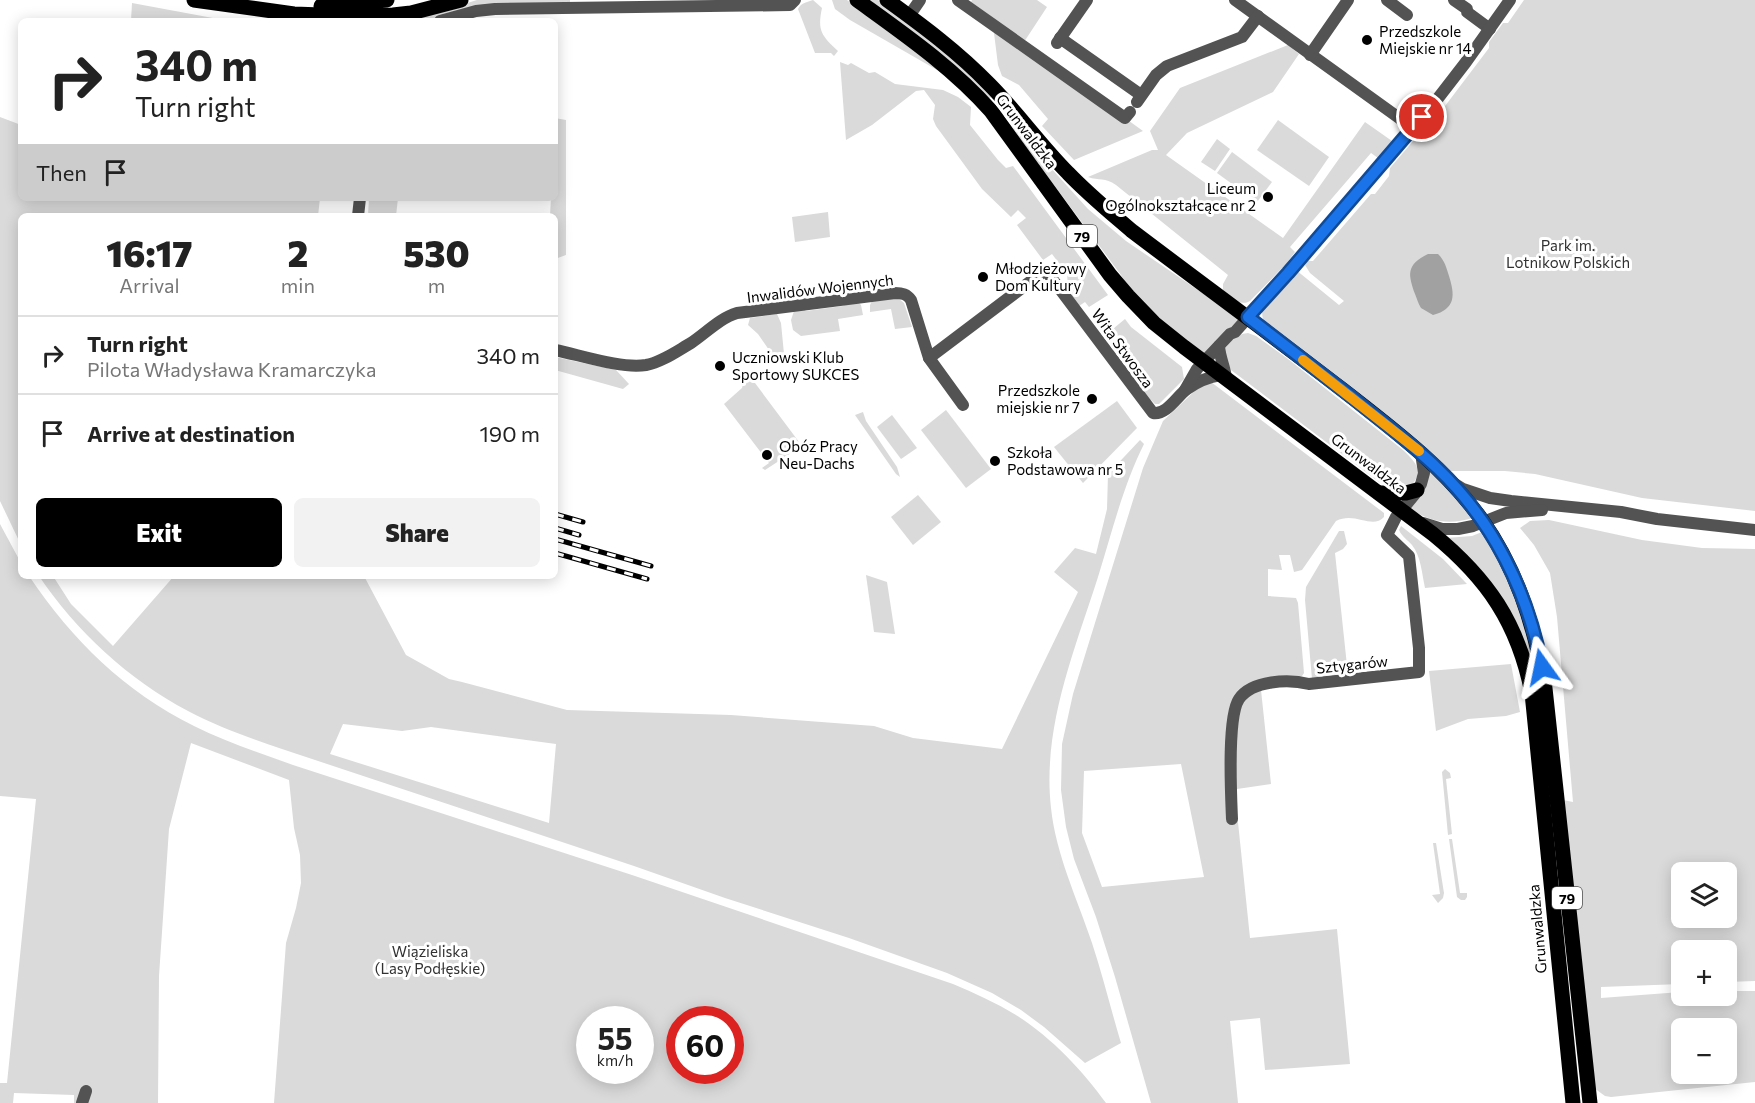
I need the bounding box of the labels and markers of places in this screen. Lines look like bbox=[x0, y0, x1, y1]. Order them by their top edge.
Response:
place label: Przedszkole Miejskie nr 14 bbox=[1379, 22, 1471, 57]
marker: Przedszkole Miejskie nr 14 bbox=[1360, 33, 1374, 47]
pin bbox=[1396, 91, 1447, 142]
place label: Liceum Ogólnokształcące nr 2 bbox=[1105, 179, 1256, 214]
marker: Liceum Ogólnokształcące nr 2 bbox=[1261, 190, 1275, 204]
place label: Młodzieżowy Dom Kultury bbox=[995, 259, 1087, 294]
marker: Młodzieżowy Dom Kultury bbox=[976, 270, 990, 284]
place label: Uczniowski Klub Sportowy SUKCES bbox=[732, 348, 859, 383]
marker: Uczniowski Klub Sportowy SUKCES bbox=[713, 359, 727, 373]
place label: Przedszkole miejskie nr 7 bbox=[996, 381, 1080, 416]
marker: Przedszkole miejskie nr 7 bbox=[1085, 392, 1099, 406]
place label: Obóz Pracy Neu-Dachs bbox=[779, 437, 858, 472]
place label: Szkoła Podstawowa nr 5 bbox=[1007, 443, 1123, 478]
marker: Obóz Pracy Neu-Dachs bbox=[760, 448, 774, 462]
marker: Szkoła Podstawowa nr 5 bbox=[988, 454, 1002, 468]

